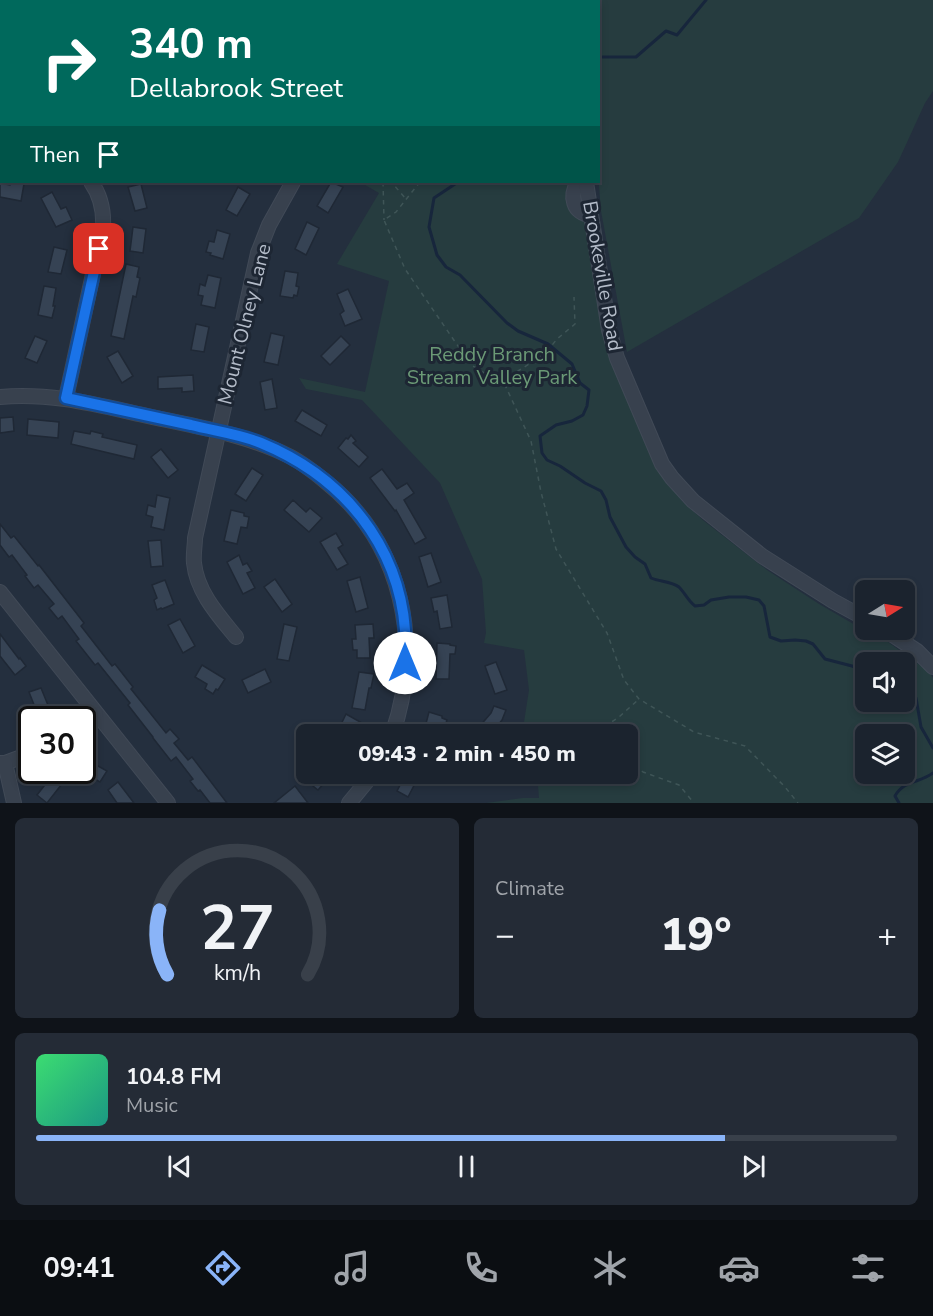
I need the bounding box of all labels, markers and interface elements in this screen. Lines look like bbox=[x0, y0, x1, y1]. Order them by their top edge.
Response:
text: 340 m bbox=[129, 16, 253, 73]
icon: right bbox=[30, 24, 108, 102]
text: Dellabrook Street bbox=[129, 70, 343, 107]
icon: arrive bbox=[92, 138, 125, 171]
text: Then bbox=[30, 140, 80, 170]
street label: Brookeville Road bbox=[576, 199, 629, 353]
pin bbox=[73, 223, 124, 274]
icon: arrive bbox=[82, 232, 115, 265]
street label: Mount Olney Lane bbox=[211, 241, 278, 407]
park label: Reddy Branch Stream Valley Park bbox=[407, 341, 578, 391]
north arrow bbox=[855, 580, 915, 640]
map controls bbox=[855, 580, 915, 784]
position arrow bbox=[373, 631, 437, 695]
button: sound bbox=[855, 652, 915, 712]
speed limit sign: 30 bbox=[18, 706, 96, 784]
button: layers bbox=[855, 724, 915, 784]
text: 09:43 · 2 min · 450 m bbox=[358, 739, 576, 769]
text: Climate bbox=[495, 875, 564, 902]
text: 27 bbox=[200, 886, 274, 971]
text: 19° bbox=[660, 905, 732, 966]
text: − bbox=[495, 913, 515, 958]
text: + bbox=[877, 913, 897, 958]
text: km/h bbox=[213, 958, 261, 988]
text: 104.8 FM bbox=[126, 1062, 222, 1092]
text: Music bbox=[126, 1092, 178, 1119]
icon: previous bbox=[163, 1150, 196, 1183]
icon: pause bbox=[450, 1150, 483, 1183]
icon: next bbox=[737, 1150, 770, 1183]
icon: directions bbox=[202, 1247, 244, 1289]
icon: music bbox=[331, 1247, 373, 1289]
icon: phone bbox=[460, 1247, 502, 1289]
icon: climate bbox=[589, 1247, 631, 1289]
icon: car bbox=[718, 1247, 760, 1289]
icon: filters bbox=[847, 1247, 889, 1289]
text: 09:41 bbox=[44, 1250, 115, 1287]

